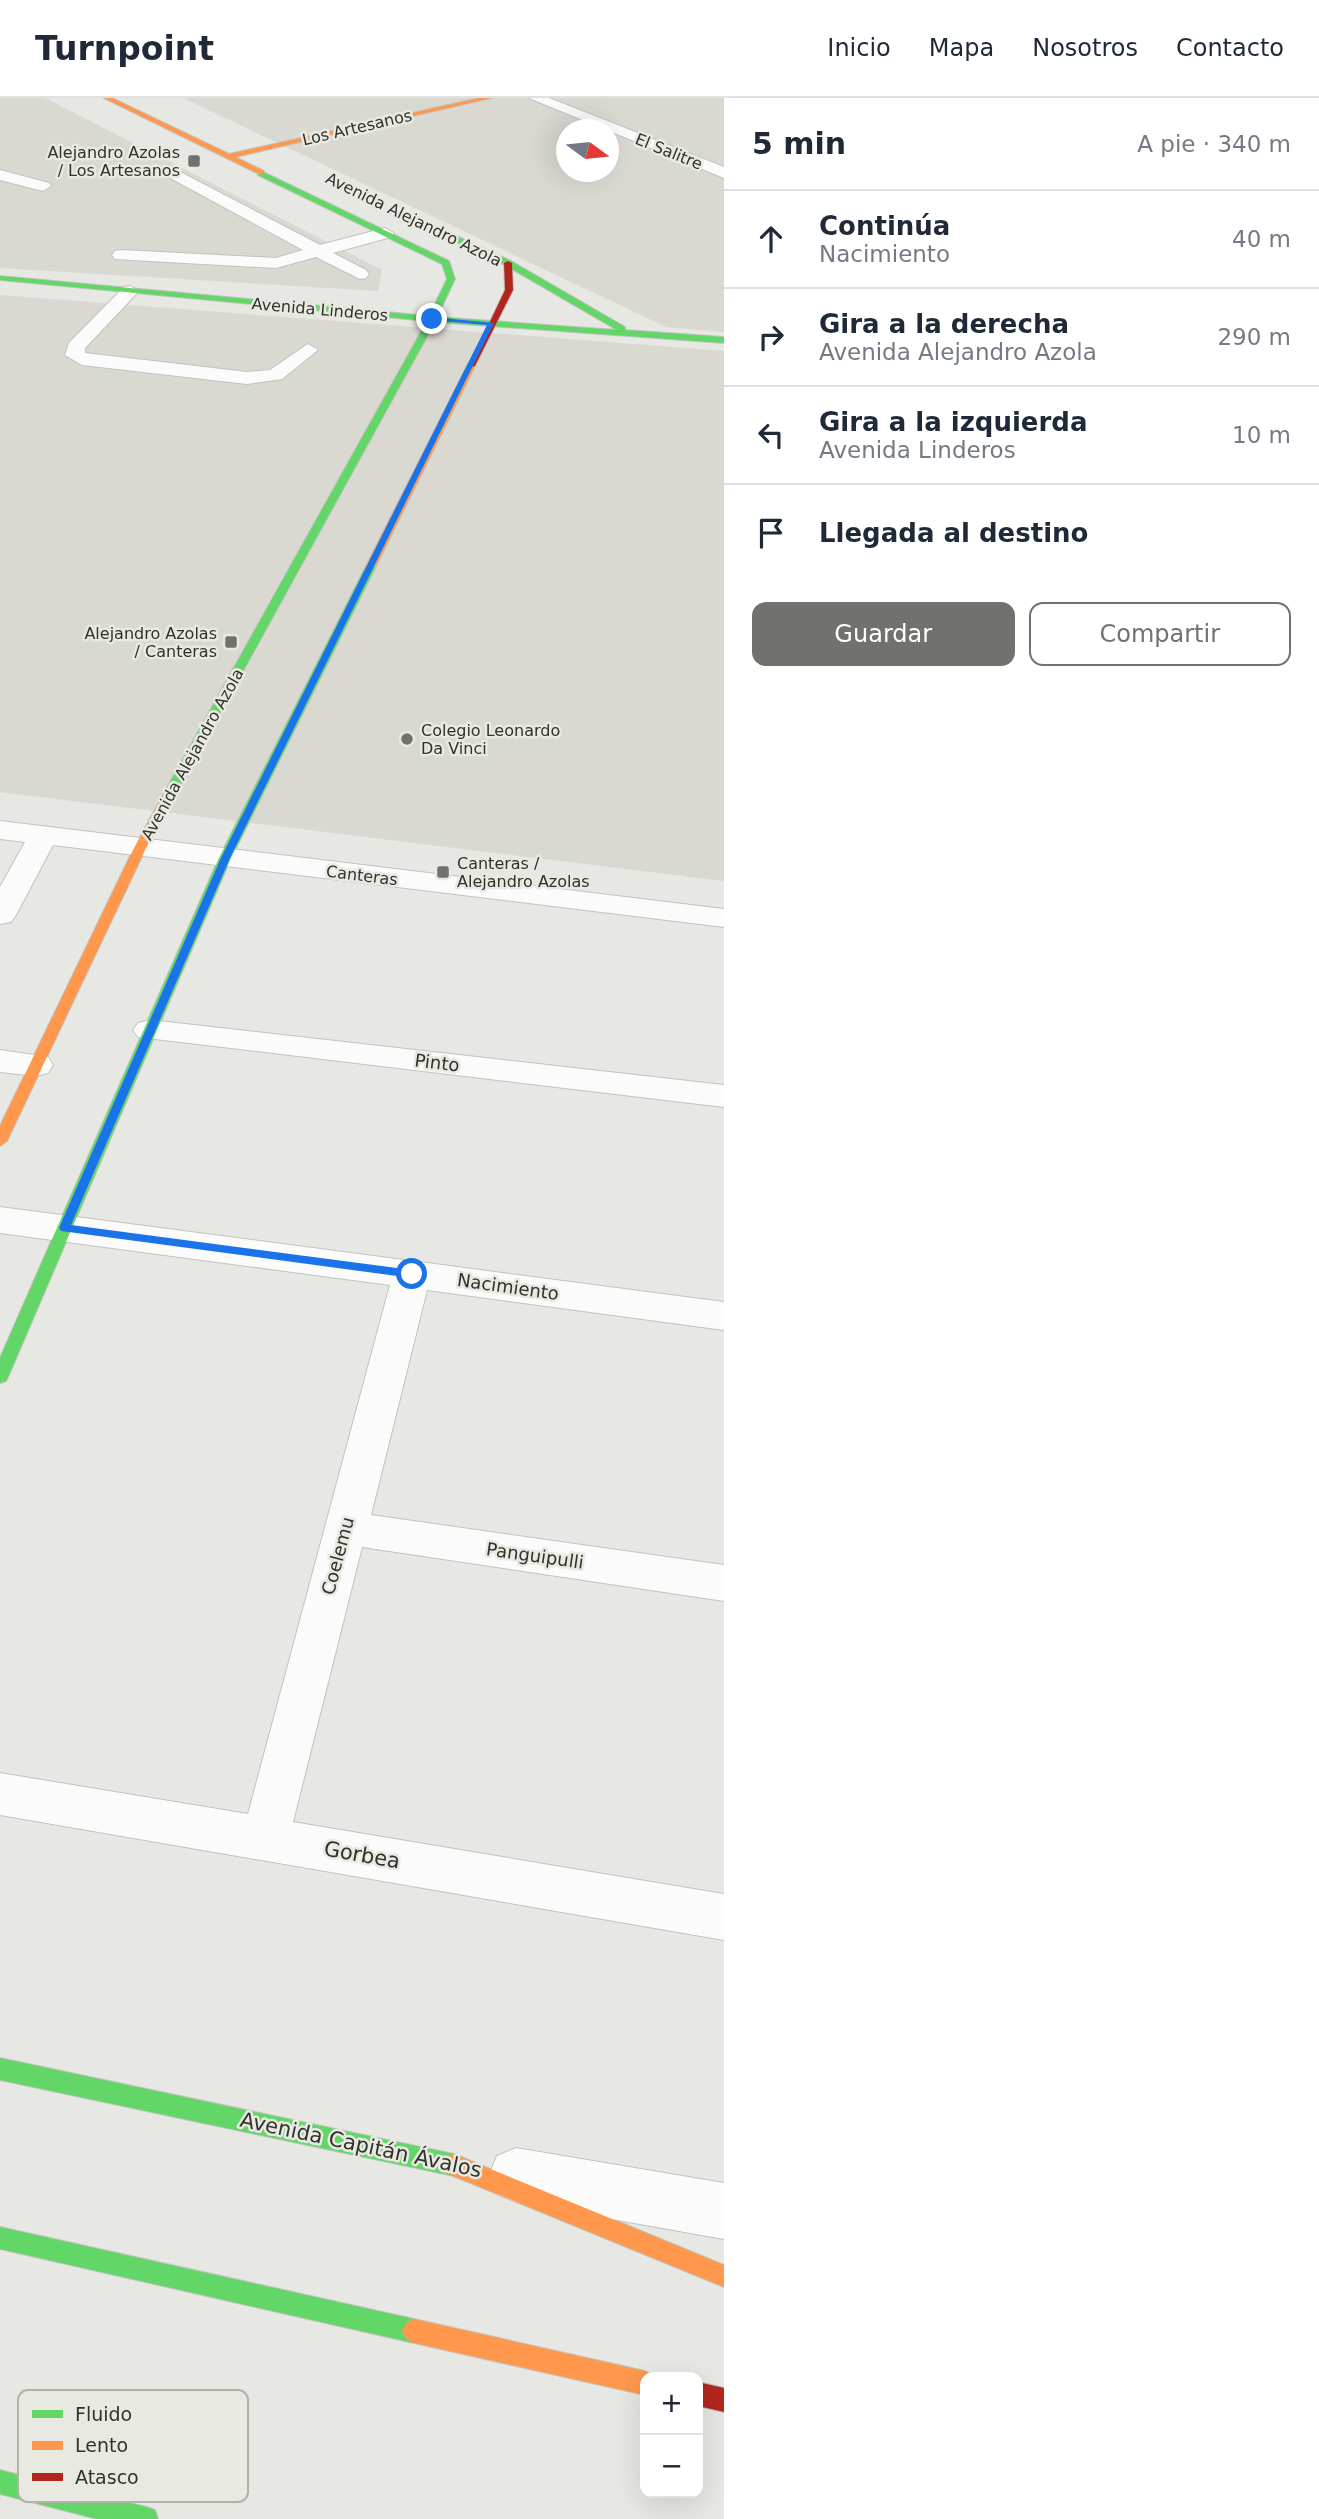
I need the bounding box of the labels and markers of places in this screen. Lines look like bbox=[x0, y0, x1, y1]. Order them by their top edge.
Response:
place label: Alejandro Azolas / Los Artesanos bbox=[47, 143, 180, 180]
marker: Alejandro Azolas / Los Artesanos bbox=[186, 153, 202, 169]
place label: Alejandro Azolas / Canteras bbox=[84, 624, 217, 661]
marker: Alejandro Azolas / Canteras bbox=[223, 634, 239, 650]
place label: Colegio Leonardo Da Vinci bbox=[421, 721, 560, 758]
marker: Colegio Leonardo Da Vinci bbox=[399, 731, 415, 747]
place label: Canteras / Alejandro Azolas bbox=[457, 854, 590, 891]
marker: Canteras / Alejandro Azolas bbox=[435, 864, 451, 880]

